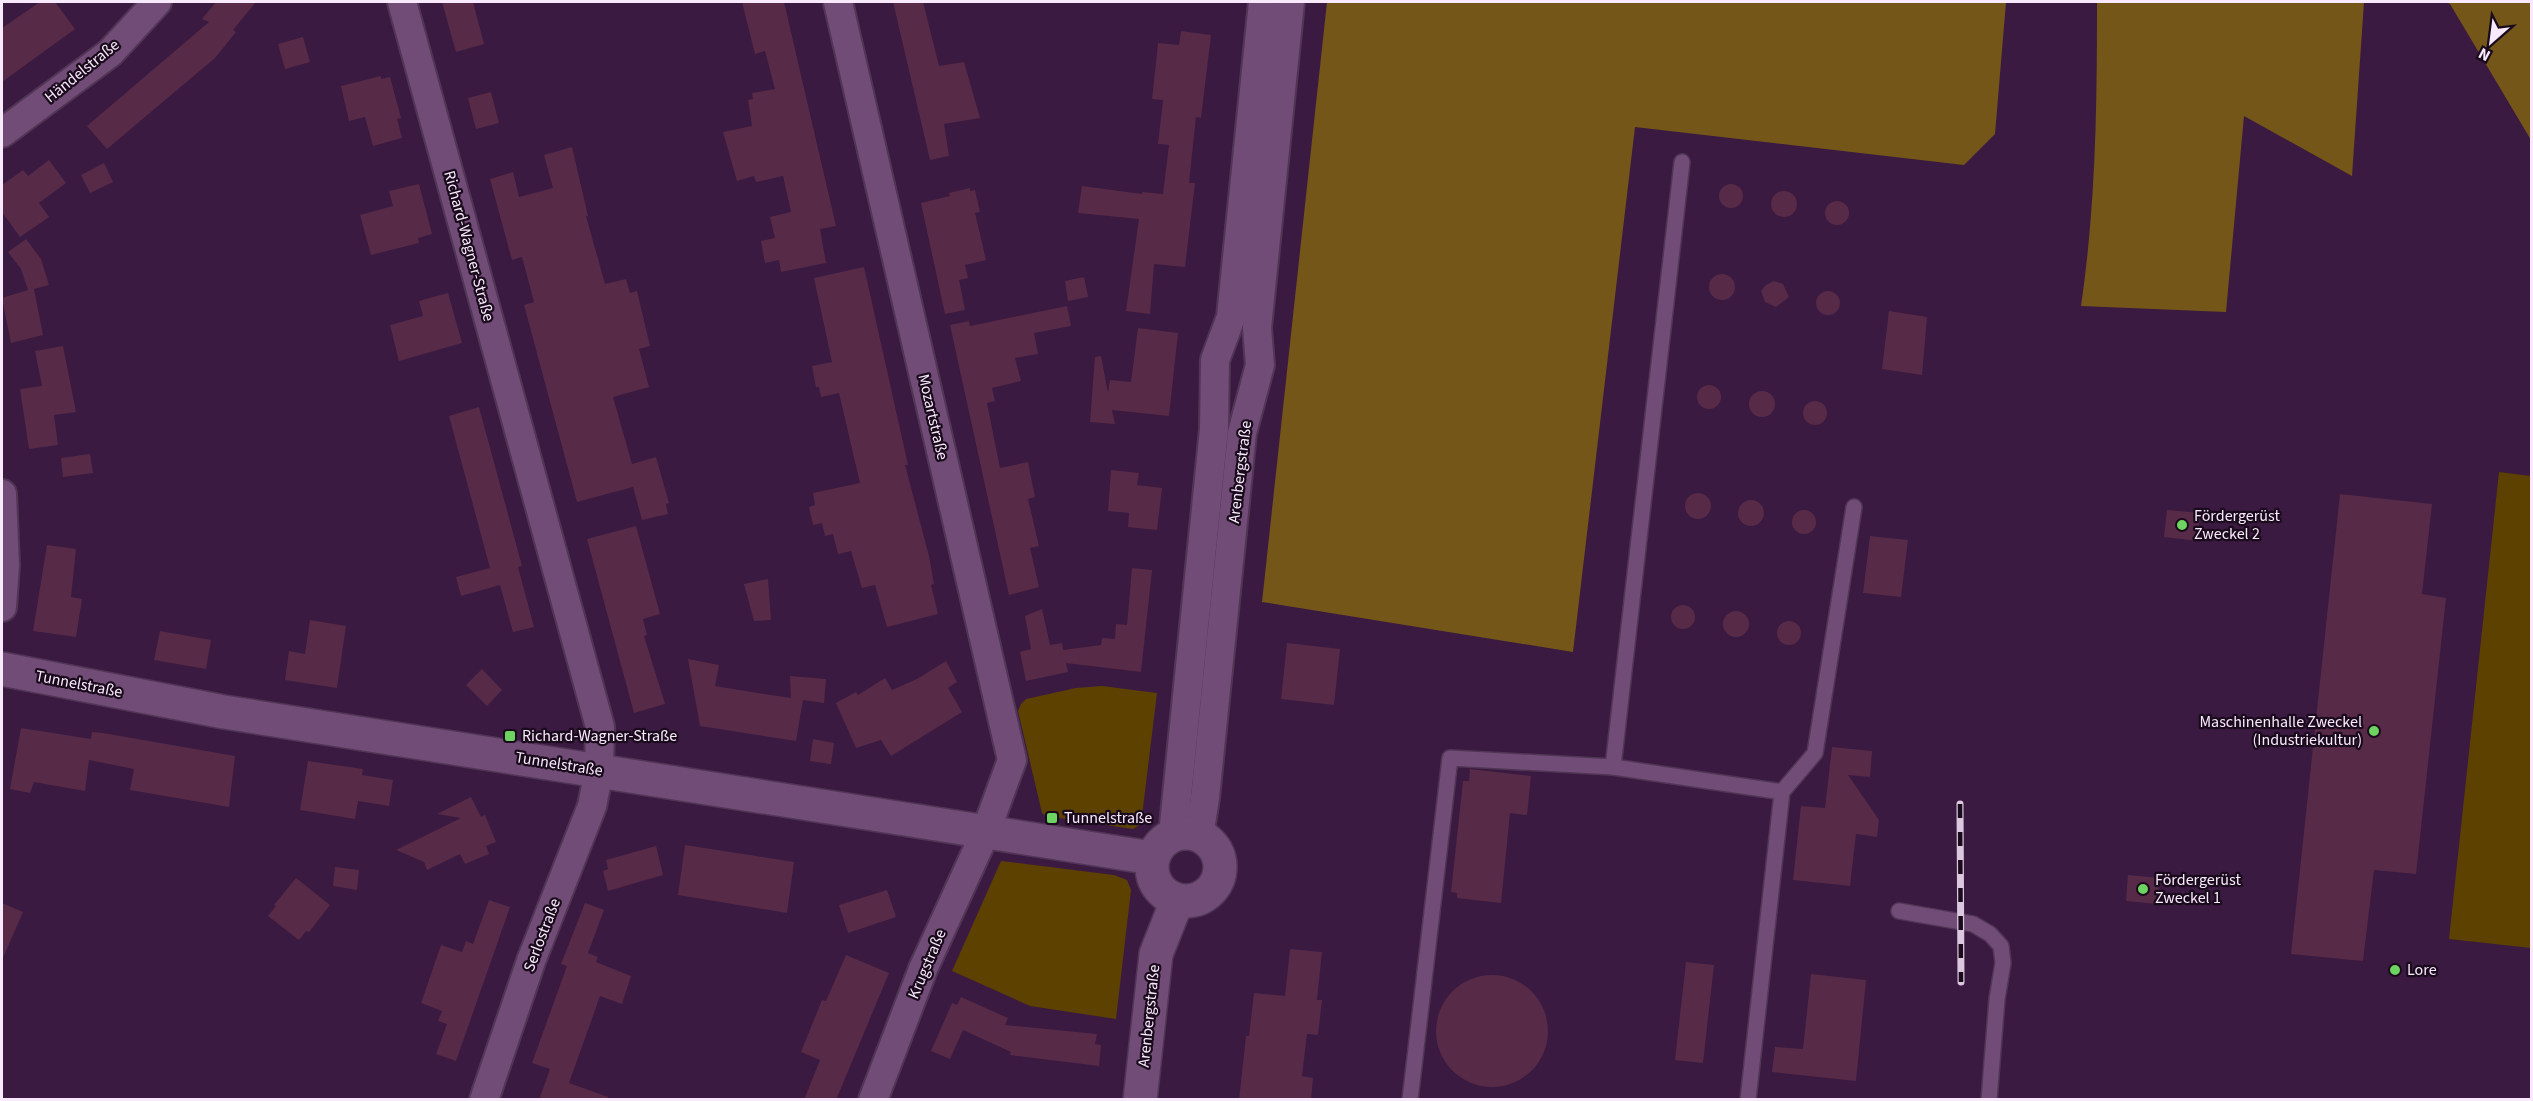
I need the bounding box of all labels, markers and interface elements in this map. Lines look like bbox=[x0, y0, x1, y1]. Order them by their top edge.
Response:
north arrow bbox=[2461, 12, 2521, 72]
street label: Händelstraße bbox=[40, 34, 124, 108]
text: N bbox=[2475, 42, 2494, 67]
street label: Richard-Wagner-Straße bbox=[438, 168, 500, 324]
street label: Mozartstraße bbox=[912, 372, 954, 462]
street label: Arenbergstraße bbox=[1223, 419, 1257, 525]
place label: Fördergerüst Zweckel 2 bbox=[2194, 505, 2280, 545]
marker: Fördergerüst Zweckel 2 bbox=[2175, 518, 2189, 532]
street label: Tunnelstraße bbox=[34, 665, 124, 703]
place label: Maschinenhalle Zweckel (Industriekultur) bbox=[2199, 711, 2362, 751]
marker: Maschinenhalle Zweckel (Industriekultur) bbox=[2367, 724, 2381, 738]
place label: Richard-Wagner-Straße bbox=[522, 725, 677, 747]
marker: Richard-Wagner-Straße bbox=[503, 729, 517, 743]
street label: Tunnelstraße bbox=[514, 746, 604, 782]
place label: Tunnelstraße bbox=[1064, 807, 1152, 829]
marker: Tunnelstraße bbox=[1045, 811, 1059, 825]
place label: Fördergerüst Zweckel 1 bbox=[2155, 869, 2241, 909]
marker: Fördergerüst Zweckel 1 bbox=[2136, 882, 2150, 896]
street label: Serlostraße bbox=[518, 895, 566, 975]
street label: Krugstraße bbox=[902, 926, 952, 1002]
place label: Lore bbox=[2407, 959, 2437, 981]
street label: Arenbergstraße bbox=[1133, 963, 1165, 1068]
marker: Lore bbox=[2388, 963, 2402, 977]

